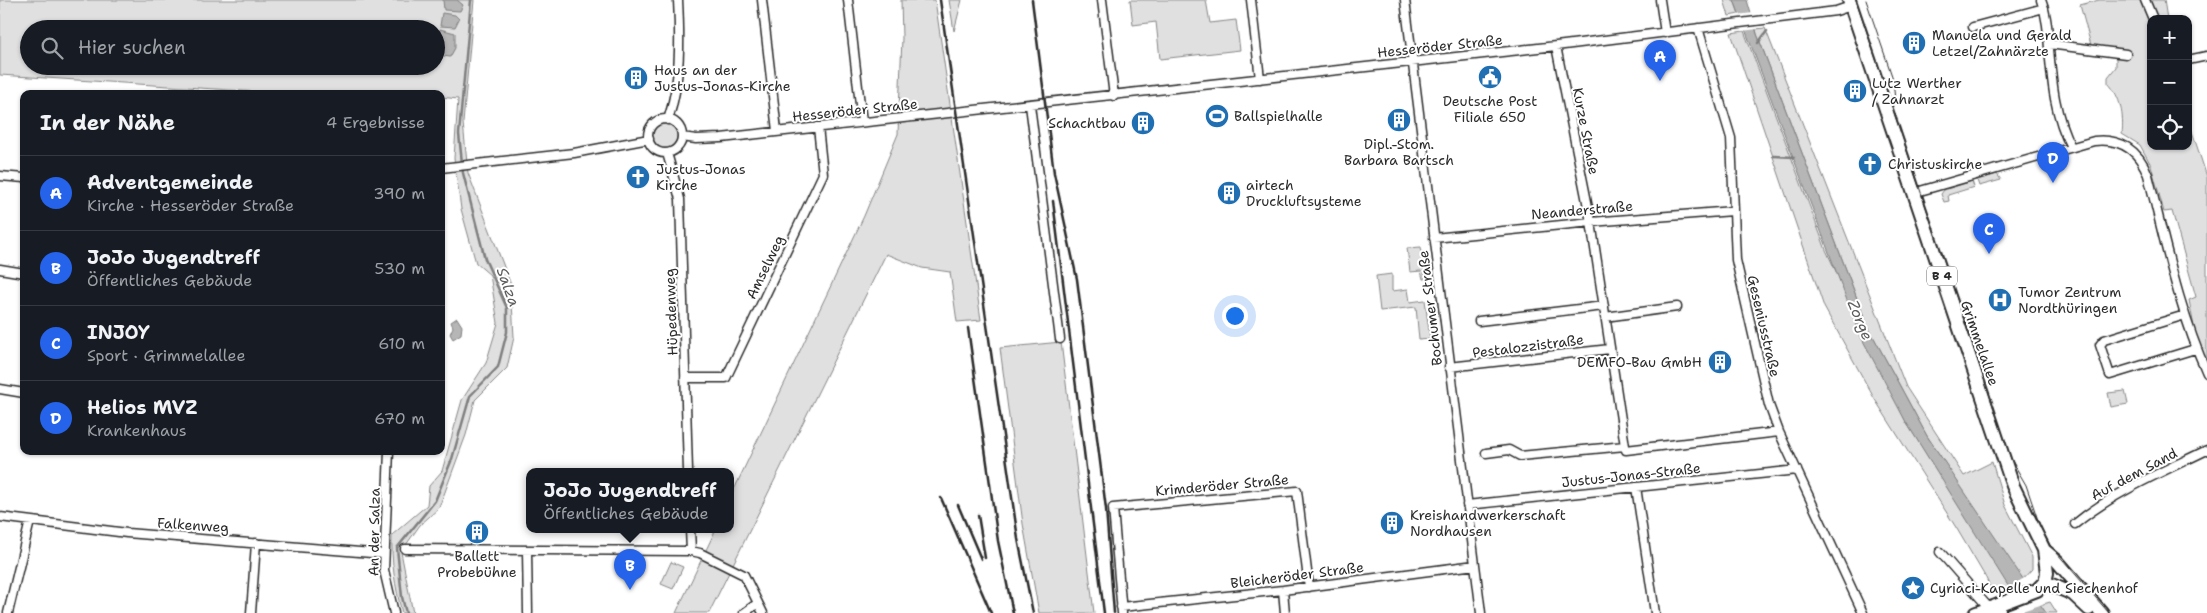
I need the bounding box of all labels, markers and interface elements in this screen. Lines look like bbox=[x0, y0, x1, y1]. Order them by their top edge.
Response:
map controls bbox=[2147, 15, 2192, 150]
button: + bbox=[2147, 15, 2192, 60]
search box bbox=[20, 20, 445, 75]
place label: Manuela und Gerald Letzel/Zahnärzte bbox=[1932, 26, 2072, 60]
street label: Hesseröder Straße bbox=[1376, 30, 1504, 62]
building icon: Manuela und Gerald Letzel/Zahnärzte bbox=[1901, 30, 1927, 56]
icon: search bbox=[38, 34, 66, 62]
text: Hier suchen bbox=[78, 35, 186, 60]
pin: A bbox=[1644, 40, 1676, 81]
button: − bbox=[2147, 60, 2192, 105]
place label: Haus an der Justus-Jonas-Kirche bbox=[654, 61, 791, 95]
public building icon: Deutsche Post Filiale 650 bbox=[1477, 64, 1503, 90]
building icon: Haus an der Justus-Jonas-Kirche bbox=[623, 65, 649, 91]
place label: Lutz Werther / Zahnarzt bbox=[1872, 74, 1962, 108]
building icon: Lutz Werther / Zahnarzt bbox=[1842, 78, 1868, 104]
street label: Kurze Straße bbox=[1569, 86, 1603, 176]
place label: Deutsche Post Filiale 650 bbox=[1443, 92, 1537, 126]
street label: Hesseröder Straße bbox=[791, 94, 919, 126]
sports icon: Ballspielhalle bbox=[1204, 103, 1230, 129]
button: locate bbox=[2147, 105, 2192, 150]
place label: Ballspielhalle bbox=[1234, 107, 1323, 125]
building icon: Dipl.-Stom. Barbara Bartsch bbox=[1386, 107, 1412, 133]
text: In der Nähe bbox=[40, 109, 175, 137]
building icon: Schachtbau bbox=[1130, 110, 1156, 136]
text: 4 Ergebnisse bbox=[326, 112, 425, 133]
place label: Schachtbau bbox=[1048, 114, 1126, 132]
place label: Dipl.-Stom. Barbara Bartsch bbox=[1344, 135, 1454, 169]
pin: D bbox=[2037, 142, 2069, 183]
church icon: Christuskirche bbox=[1857, 151, 1883, 177]
place label: Christuskirche bbox=[1888, 155, 1982, 173]
place label: Justus-Jonas Kirche bbox=[656, 160, 746, 194]
church icon: Justus-Jonas Kirche bbox=[625, 164, 651, 190]
text: Adventgemeinde bbox=[87, 170, 253, 195]
place label: airtech Druckluftsysteme bbox=[1246, 176, 1362, 210]
building icon: airtech Druckluftsysteme bbox=[1216, 180, 1242, 206]
text: A bbox=[50, 183, 62, 204]
text: 390 m bbox=[373, 183, 425, 204]
text: Kirche · Hesseröder Straße bbox=[87, 195, 294, 216]
street label: Neanderstraße bbox=[1530, 197, 1634, 223]
pin: C bbox=[1973, 213, 2005, 254]
street label: Amselweg bbox=[742, 232, 788, 302]
text: JoJo Jugendtreff bbox=[87, 245, 260, 270]
street label: Bochumer Straße bbox=[1414, 249, 1446, 367]
text: B bbox=[51, 258, 61, 279]
text: 530 m bbox=[375, 258, 425, 279]
water label: Salza bbox=[492, 265, 524, 309]
road number: B 4 bbox=[1927, 266, 1957, 286]
street label: Hüpedenweg bbox=[660, 268, 682, 356]
text: Öffentliches Gebäude bbox=[87, 270, 252, 291]
street label: Geseniusstraße bbox=[1744, 273, 1784, 379]
place label: Tumor Zentrum Nordthüringen bbox=[2018, 283, 2121, 317]
hospital icon: Tumor Zentrum Nordthüringen bbox=[1987, 287, 2013, 313]
water label: Zorge bbox=[1843, 297, 1877, 343]
street label: Grimmelallee bbox=[1957, 298, 2003, 388]
your location bbox=[1222, 303, 1248, 329]
text: INJOY bbox=[87, 320, 150, 345]
street label: Pestalozzistraße bbox=[1471, 330, 1585, 362]
text: C bbox=[51, 333, 61, 354]
text: 610 m bbox=[378, 333, 425, 354]
text: Sport · Grimmelallee bbox=[87, 345, 245, 366]
building icon: DEMFO-Bau GmbH bbox=[1707, 349, 1733, 375]
place label: DEMFO-Bau GmbH bbox=[1577, 353, 1702, 371]
text: Helios MVZ bbox=[87, 395, 197, 420]
text: D bbox=[50, 408, 62, 429]
text: 670 m bbox=[374, 408, 425, 429]
text: Krankenhaus bbox=[87, 420, 187, 441]
street label: Auf dem Sand bbox=[2088, 444, 2180, 504]
street label: Justus-Jonas-Straße bbox=[1560, 459, 1702, 491]
popup bbox=[526, 468, 734, 533]
street label: Krimderöder Straße bbox=[1154, 470, 1290, 500]
text: JoJo Jugendtreff bbox=[543, 478, 717, 503]
street label: An der Salza bbox=[364, 487, 384, 576]
text: Öffentliches Gebäude bbox=[543, 503, 709, 524]
place label: Kreishandwerkerschaft Nordhausen bbox=[1410, 506, 1566, 540]
building icon: Kreishandwerkerschaft Nordhausen bbox=[1379, 510, 1405, 536]
street label: Falkenweg bbox=[156, 514, 230, 536]
building icon: Ballett Probebühne bbox=[464, 519, 490, 545]
place label: Ballett Probebühne bbox=[437, 547, 517, 581]
pin: B bbox=[614, 549, 646, 590]
street label: Bleicheröder Straße bbox=[1229, 558, 1365, 592]
place icon: Cyriaci-Kapelle und Siechenhof bbox=[1900, 575, 1926, 601]
place label: Cyriaci-Kapelle und Siechenhof bbox=[1930, 579, 2139, 597]

